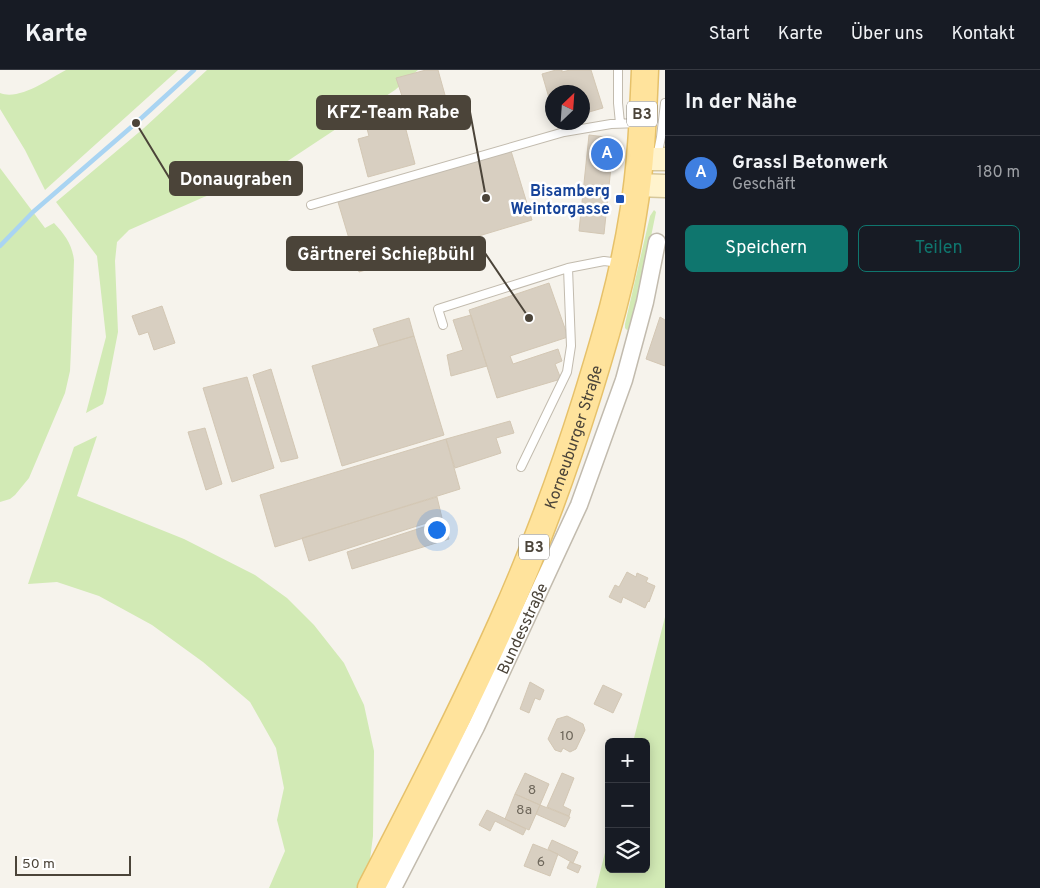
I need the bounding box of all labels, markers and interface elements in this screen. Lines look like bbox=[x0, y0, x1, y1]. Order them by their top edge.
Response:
text: Karte bbox=[25, 20, 88, 50]
text: Start bbox=[709, 23, 750, 46]
text: Karte bbox=[778, 23, 823, 46]
text: Über uns bbox=[851, 23, 923, 46]
text: Kontakt bbox=[951, 23, 1015, 46]
north arrow bbox=[545, 85, 590, 130]
text: In der Nähe bbox=[685, 89, 797, 116]
callout: KFZ-Team Rabe bbox=[317, 96, 470, 129]
text: KFZ-Team Rabe bbox=[327, 102, 459, 125]
road number: B3 bbox=[627, 102, 657, 126]
pin: A bbox=[591, 135, 623, 173]
text: Grassl Betonwerk bbox=[732, 151, 888, 175]
callout: Donaugraben bbox=[170, 162, 302, 195]
text: A bbox=[695, 163, 707, 183]
text: 180 m bbox=[977, 163, 1020, 183]
text: Donaugraben bbox=[180, 169, 292, 192]
text: Geschäft bbox=[732, 175, 796, 195]
place label: Bisamberg Weintorgasse bbox=[510, 182, 610, 220]
marker: Bisamberg Weintorgasse bbox=[614, 193, 626, 205]
button: Speichern bbox=[685, 225, 848, 272]
button: Teilen bbox=[858, 225, 1020, 272]
callout: Gärtnerei Schießbühl bbox=[287, 237, 485, 270]
text: Gärtnerei Schießbühl bbox=[297, 244, 475, 267]
street label: Korneuburger Straße bbox=[541, 363, 608, 512]
your location bbox=[424, 517, 450, 543]
road number: B3 bbox=[519, 534, 549, 560]
street label: Bundesstraße bbox=[494, 580, 553, 678]
house number: 10 bbox=[560, 728, 574, 745]
map controls bbox=[605, 738, 650, 873]
button: + bbox=[605, 738, 650, 783]
house number: 8 bbox=[528, 782, 536, 799]
button: − bbox=[605, 783, 650, 828]
house number: 8a bbox=[516, 802, 532, 819]
button: layers bbox=[605, 828, 650, 873]
scale bar bbox=[15, 853, 131, 876]
house number: 6 bbox=[537, 854, 545, 871]
text: 50 m bbox=[22, 856, 55, 873]

